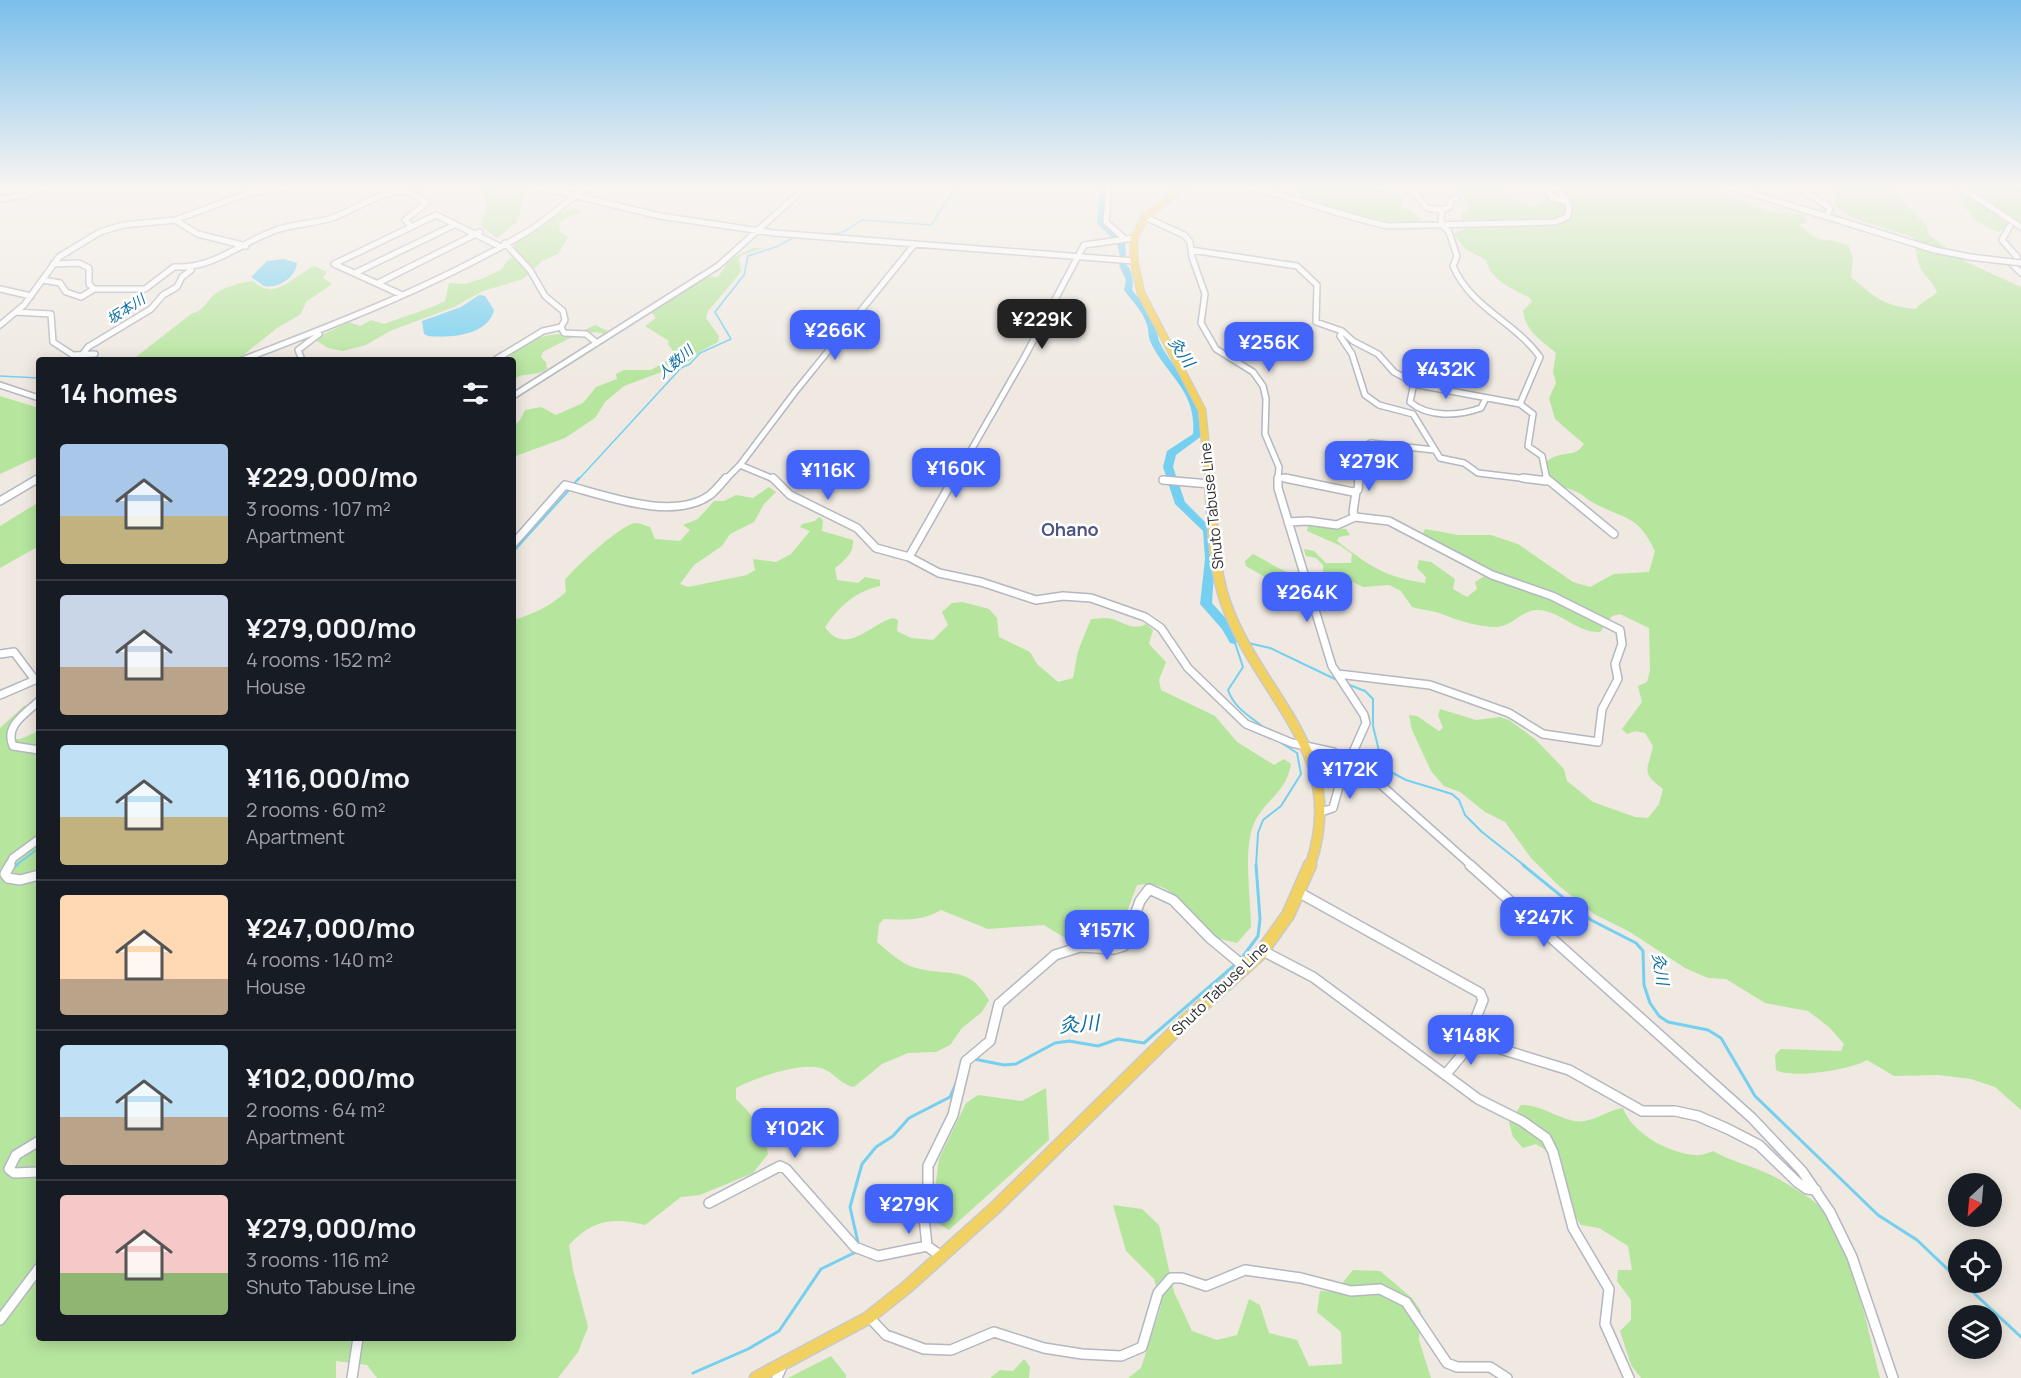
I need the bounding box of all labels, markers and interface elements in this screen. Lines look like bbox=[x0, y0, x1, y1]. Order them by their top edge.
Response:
water label: 坂本川 bbox=[103, 288, 150, 328]
pin: ¥229K bbox=[1000, 299, 1084, 350]
text: ¥229K bbox=[1011, 305, 1073, 332]
pin: ¥266K bbox=[793, 310, 877, 361]
text: ¥266K bbox=[804, 316, 866, 343]
pin: ¥256K bbox=[1227, 322, 1311, 373]
text: ¥256K bbox=[1238, 328, 1300, 355]
water label: 灸川 bbox=[1164, 333, 1201, 373]
water label: 人数川 bbox=[653, 339, 698, 383]
pin: ¥432K bbox=[1404, 349, 1488, 400]
text: ¥432K bbox=[1416, 355, 1476, 382]
text: 14 homes bbox=[60, 375, 178, 411]
icon: filters bbox=[459, 377, 492, 410]
pin: ¥279K bbox=[1327, 441, 1411, 492]
street label: Shuto Tabuse Line bbox=[1194, 442, 1229, 570]
text: ¥279K bbox=[1339, 447, 1399, 474]
pin: ¥160K bbox=[914, 448, 998, 499]
pin: ¥116K bbox=[786, 450, 870, 501]
text: ¥160K bbox=[926, 454, 986, 481]
text: ¥116K bbox=[800, 456, 856, 483]
text: ¥229,000/mo bbox=[246, 459, 418, 495]
icon: home bbox=[108, 468, 180, 540]
text: 3 rooms · 107 m² bbox=[246, 495, 391, 522]
district label: Ohano bbox=[1041, 517, 1099, 541]
text: Apartment bbox=[246, 522, 345, 549]
pin: ¥264K bbox=[1265, 572, 1349, 623]
text: ¥264K bbox=[1276, 578, 1338, 605]
text: ¥279,000/mo bbox=[246, 610, 416, 646]
icon: home bbox=[108, 619, 180, 691]
text: 4 rooms · 152 m² bbox=[246, 646, 392, 673]
text: House bbox=[246, 673, 306, 700]
pin: ¥172K bbox=[1308, 749, 1392, 800]
text: ¥172K bbox=[1322, 755, 1378, 782]
text: ¥116,000/mo bbox=[246, 760, 410, 796]
icon: home bbox=[108, 769, 180, 841]
text: 2 rooms · 60 m² bbox=[246, 796, 386, 823]
text: Apartment bbox=[246, 823, 345, 850]
pin: ¥247K bbox=[1502, 897, 1586, 948]
text: ¥247K bbox=[1514, 903, 1574, 930]
text: ¥247,000/mo bbox=[246, 910, 415, 946]
pin: ¥157K bbox=[1065, 910, 1149, 961]
text: ¥157K bbox=[1079, 916, 1135, 943]
icon: home bbox=[108, 919, 180, 991]
street label: Shuto Tabuse Line bbox=[1167, 937, 1273, 1040]
text: 4 rooms · 140 m² bbox=[246, 946, 393, 973]
water label: 灸川 bbox=[1648, 951, 1675, 988]
text: House bbox=[246, 973, 306, 1000]
water label: 灸川 bbox=[1058, 1008, 1102, 1038]
pin: ¥148K bbox=[1429, 1015, 1513, 1066]
text: ¥148K bbox=[1442, 1021, 1500, 1048]
text: ¥102,000/mo bbox=[246, 1060, 415, 1096]
icon: home bbox=[108, 1069, 180, 1141]
text: 2 rooms · 64 m² bbox=[246, 1096, 385, 1123]
pin: ¥102K bbox=[753, 1108, 837, 1159]
text: ¥102K bbox=[766, 1114, 825, 1141]
text: Apartment bbox=[246, 1123, 345, 1150]
north arrow bbox=[1948, 1173, 2002, 1227]
map controls bbox=[1948, 1173, 2002, 1359]
pin: ¥279K bbox=[867, 1184, 951, 1235]
text: ¥279K bbox=[879, 1190, 939, 1217]
text: ¥279,000/mo bbox=[246, 1210, 416, 1246]
icon: home bbox=[108, 1219, 180, 1291]
button: locate bbox=[1948, 1239, 2002, 1293]
text: 3 rooms · 116 m² bbox=[246, 1246, 389, 1273]
text: Shuto Tabuse Line bbox=[246, 1273, 415, 1300]
button: layers bbox=[1948, 1305, 2002, 1359]

